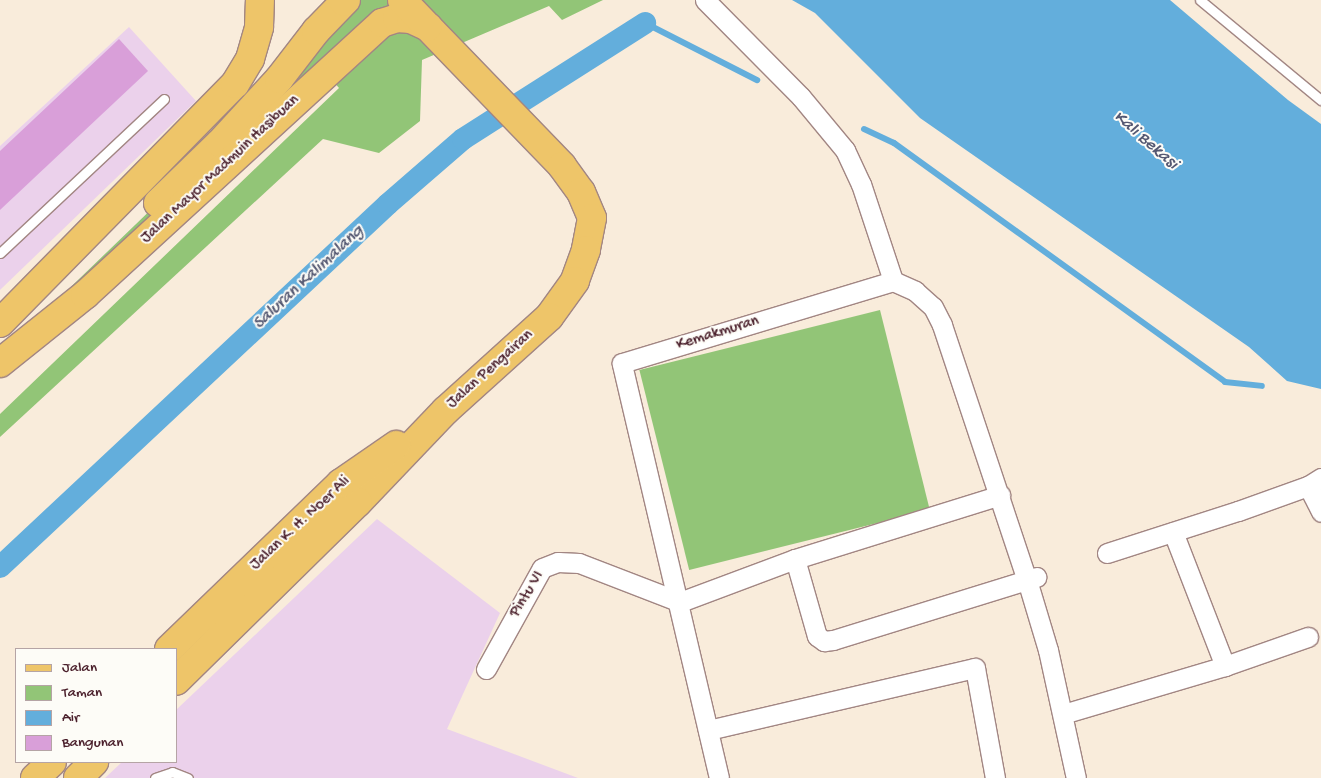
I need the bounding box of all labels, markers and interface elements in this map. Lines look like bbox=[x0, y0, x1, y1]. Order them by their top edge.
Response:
street label: Jalan Mayor Madmuin Hasibuan bbox=[138, 91, 304, 249]
water label: Kali Bekasi bbox=[1108, 107, 1182, 175]
water label: Saluran Kalimalang bbox=[249, 221, 369, 335]
street label: Kemakmuran bbox=[674, 312, 762, 356]
street label: Jalan Pengairan bbox=[444, 326, 538, 414]
street label: Jalan K. H. Noer Ali bbox=[247, 473, 355, 575]
street label: Pintu VI bbox=[507, 568, 549, 622]
legend bbox=[15, 648, 178, 763]
text: Jalan bbox=[62, 659, 97, 677]
text: Taman bbox=[62, 684, 102, 702]
text: Air bbox=[62, 709, 79, 727]
text: Bangunan bbox=[62, 734, 123, 752]

